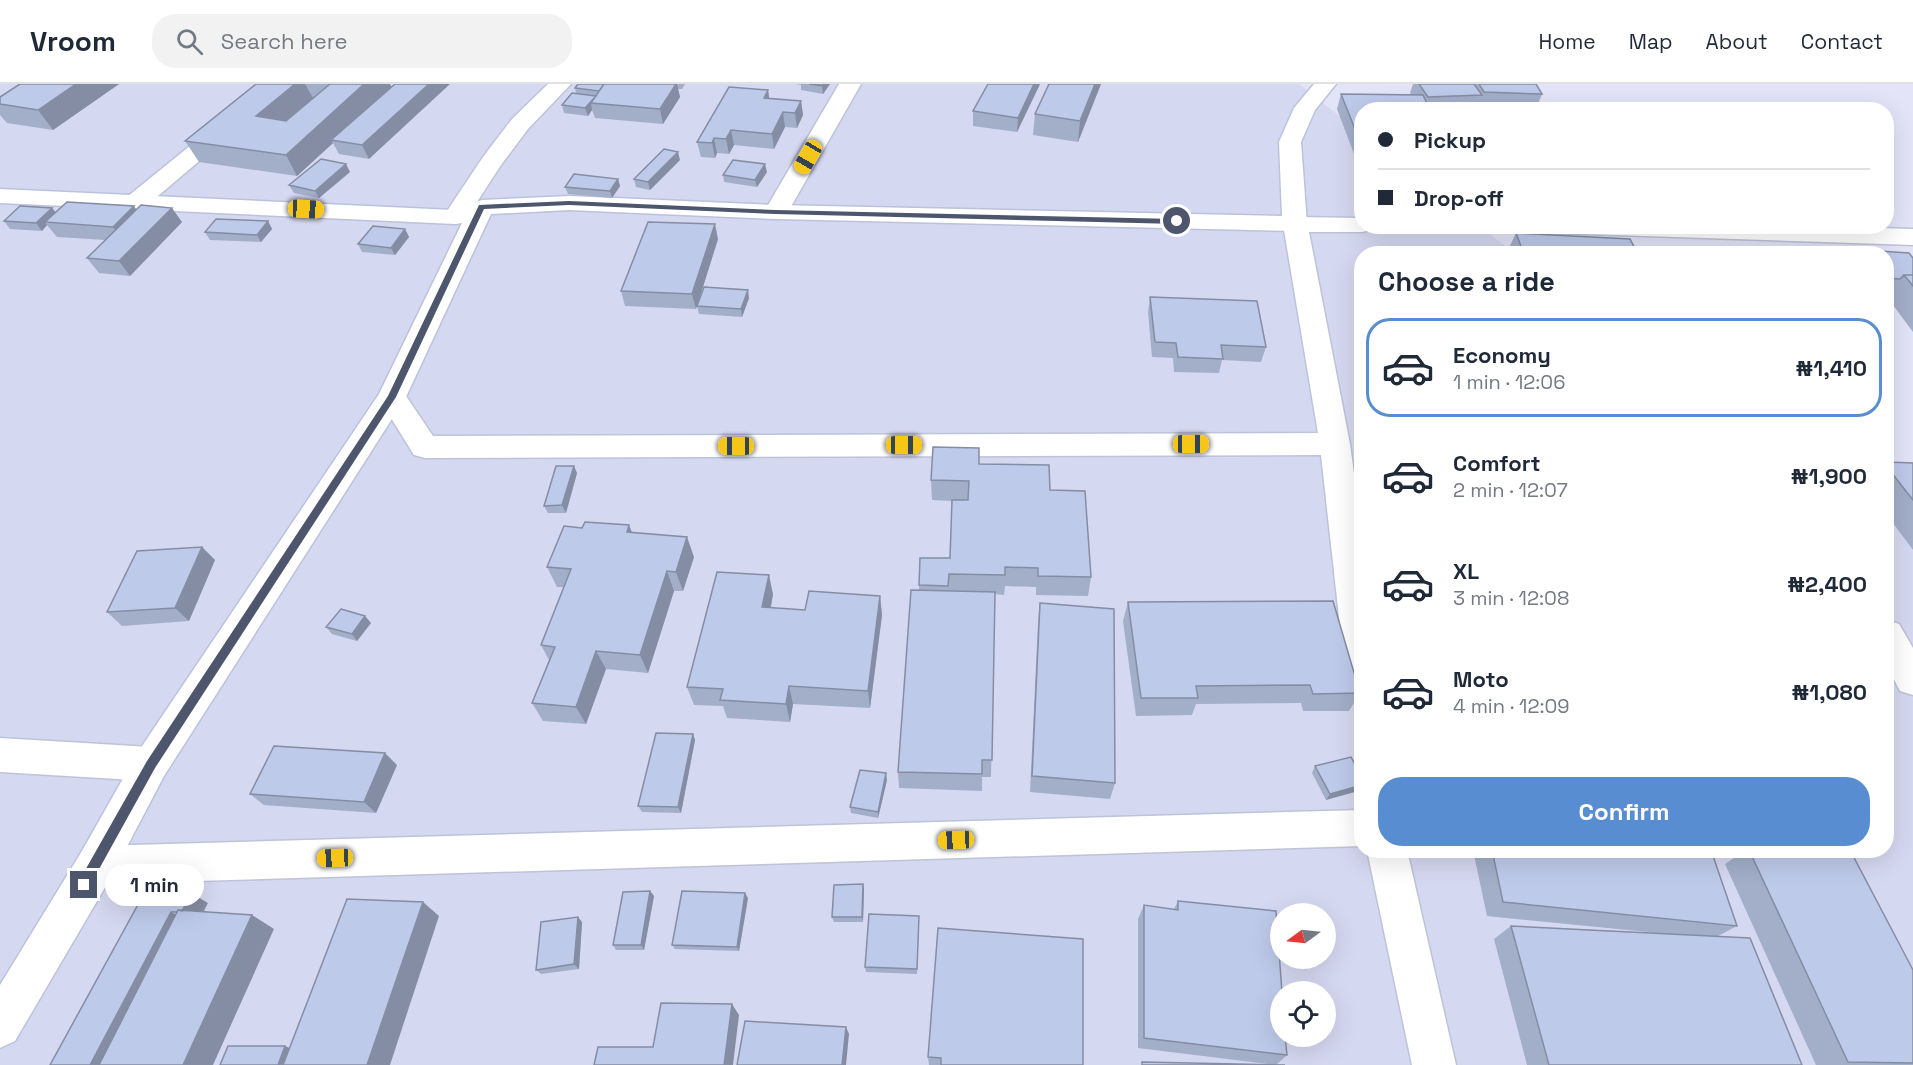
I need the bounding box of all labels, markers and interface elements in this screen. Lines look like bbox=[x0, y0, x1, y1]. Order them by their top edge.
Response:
search box bbox=[152, 14, 572, 68]
text: Vroom bbox=[30, 23, 116, 59]
icon: search bbox=[173, 25, 206, 58]
text: Search here bbox=[221, 27, 348, 55]
text: Home bbox=[1538, 28, 1596, 55]
text: Map bbox=[1629, 28, 1673, 55]
text: About bbox=[1706, 28, 1768, 55]
text: Contact bbox=[1801, 28, 1883, 55]
text: Pickup bbox=[1414, 126, 1486, 154]
car bbox=[791, 137, 825, 177]
text: Drop-off bbox=[1414, 184, 1504, 212]
car bbox=[288, 199, 324, 219]
route start bbox=[1163, 207, 1190, 234]
text: Choose a ride bbox=[1378, 264, 1555, 299]
icon: car bbox=[1381, 341, 1435, 395]
text: Economy bbox=[1453, 341, 1551, 369]
text: ₦1,410 bbox=[1795, 354, 1867, 382]
text: 1 min · 12:06 bbox=[1453, 369, 1565, 395]
car bbox=[1173, 435, 1209, 453]
car bbox=[886, 436, 922, 454]
car bbox=[718, 437, 754, 455]
icon: car bbox=[1381, 449, 1435, 503]
text: Comfort bbox=[1453, 449, 1541, 477]
text: ₦1,900 bbox=[1791, 462, 1867, 490]
text: 2 min · 12:07 bbox=[1453, 477, 1568, 503]
icon: car bbox=[1381, 557, 1435, 611]
text: XL bbox=[1453, 557, 1479, 585]
text: ₦2,400 bbox=[1787, 570, 1867, 598]
text: 3 min · 12:08 bbox=[1453, 585, 1569, 611]
icon: car bbox=[1381, 665, 1435, 719]
text: Moto bbox=[1453, 665, 1509, 693]
text: ₦1,080 bbox=[1791, 678, 1867, 706]
text: 4 min · 12:09 bbox=[1453, 693, 1570, 719]
button: Confirm bbox=[1378, 777, 1870, 846]
car bbox=[938, 830, 974, 850]
car bbox=[317, 848, 353, 868]
callout: 1 min bbox=[105, 864, 204, 906]
route end bbox=[70, 871, 97, 898]
text: 1 min bbox=[130, 872, 179, 898]
north arrow bbox=[1270, 903, 1336, 969]
map controls bbox=[1270, 903, 1336, 1047]
button: locate bbox=[1270, 981, 1336, 1047]

